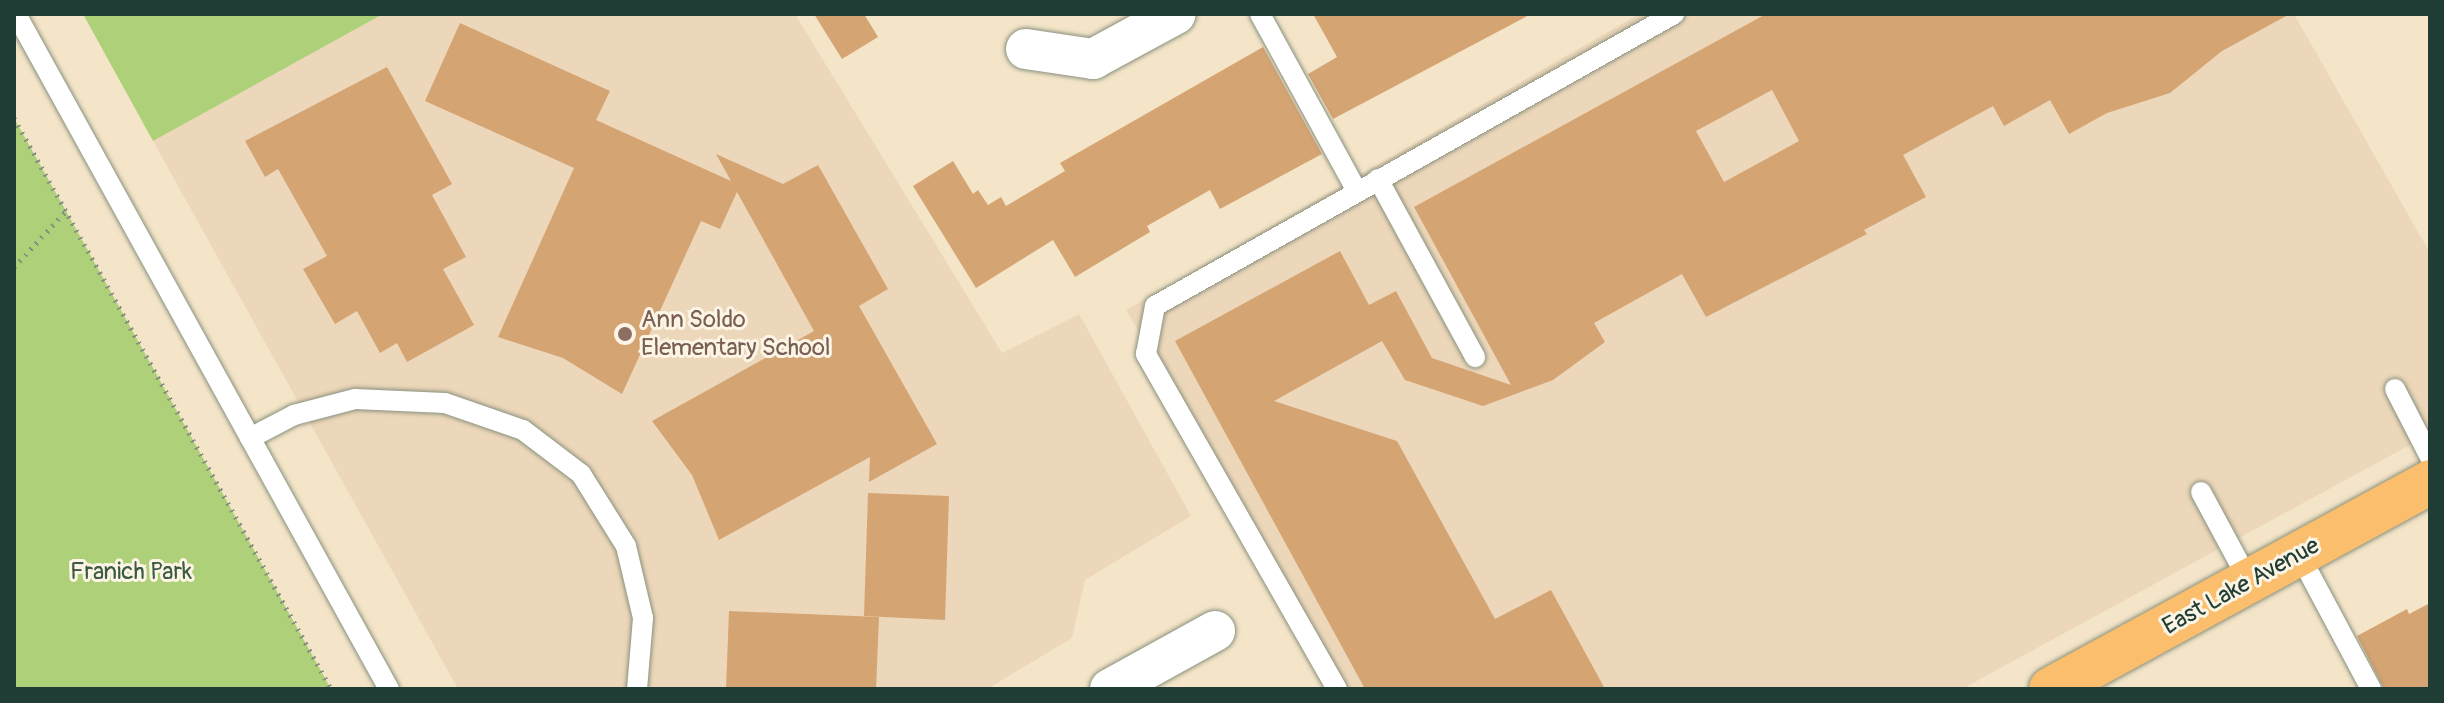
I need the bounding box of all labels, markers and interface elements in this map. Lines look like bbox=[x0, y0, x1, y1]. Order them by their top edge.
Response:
place label: Ann Soldo Elementary School bbox=[641, 306, 831, 362]
marker: Ann Soldo Elementary School bbox=[616, 325, 634, 343]
street label: East Lake Avenue bbox=[2158, 531, 2324, 641]
park label: Franich Park bbox=[70, 558, 192, 586]

